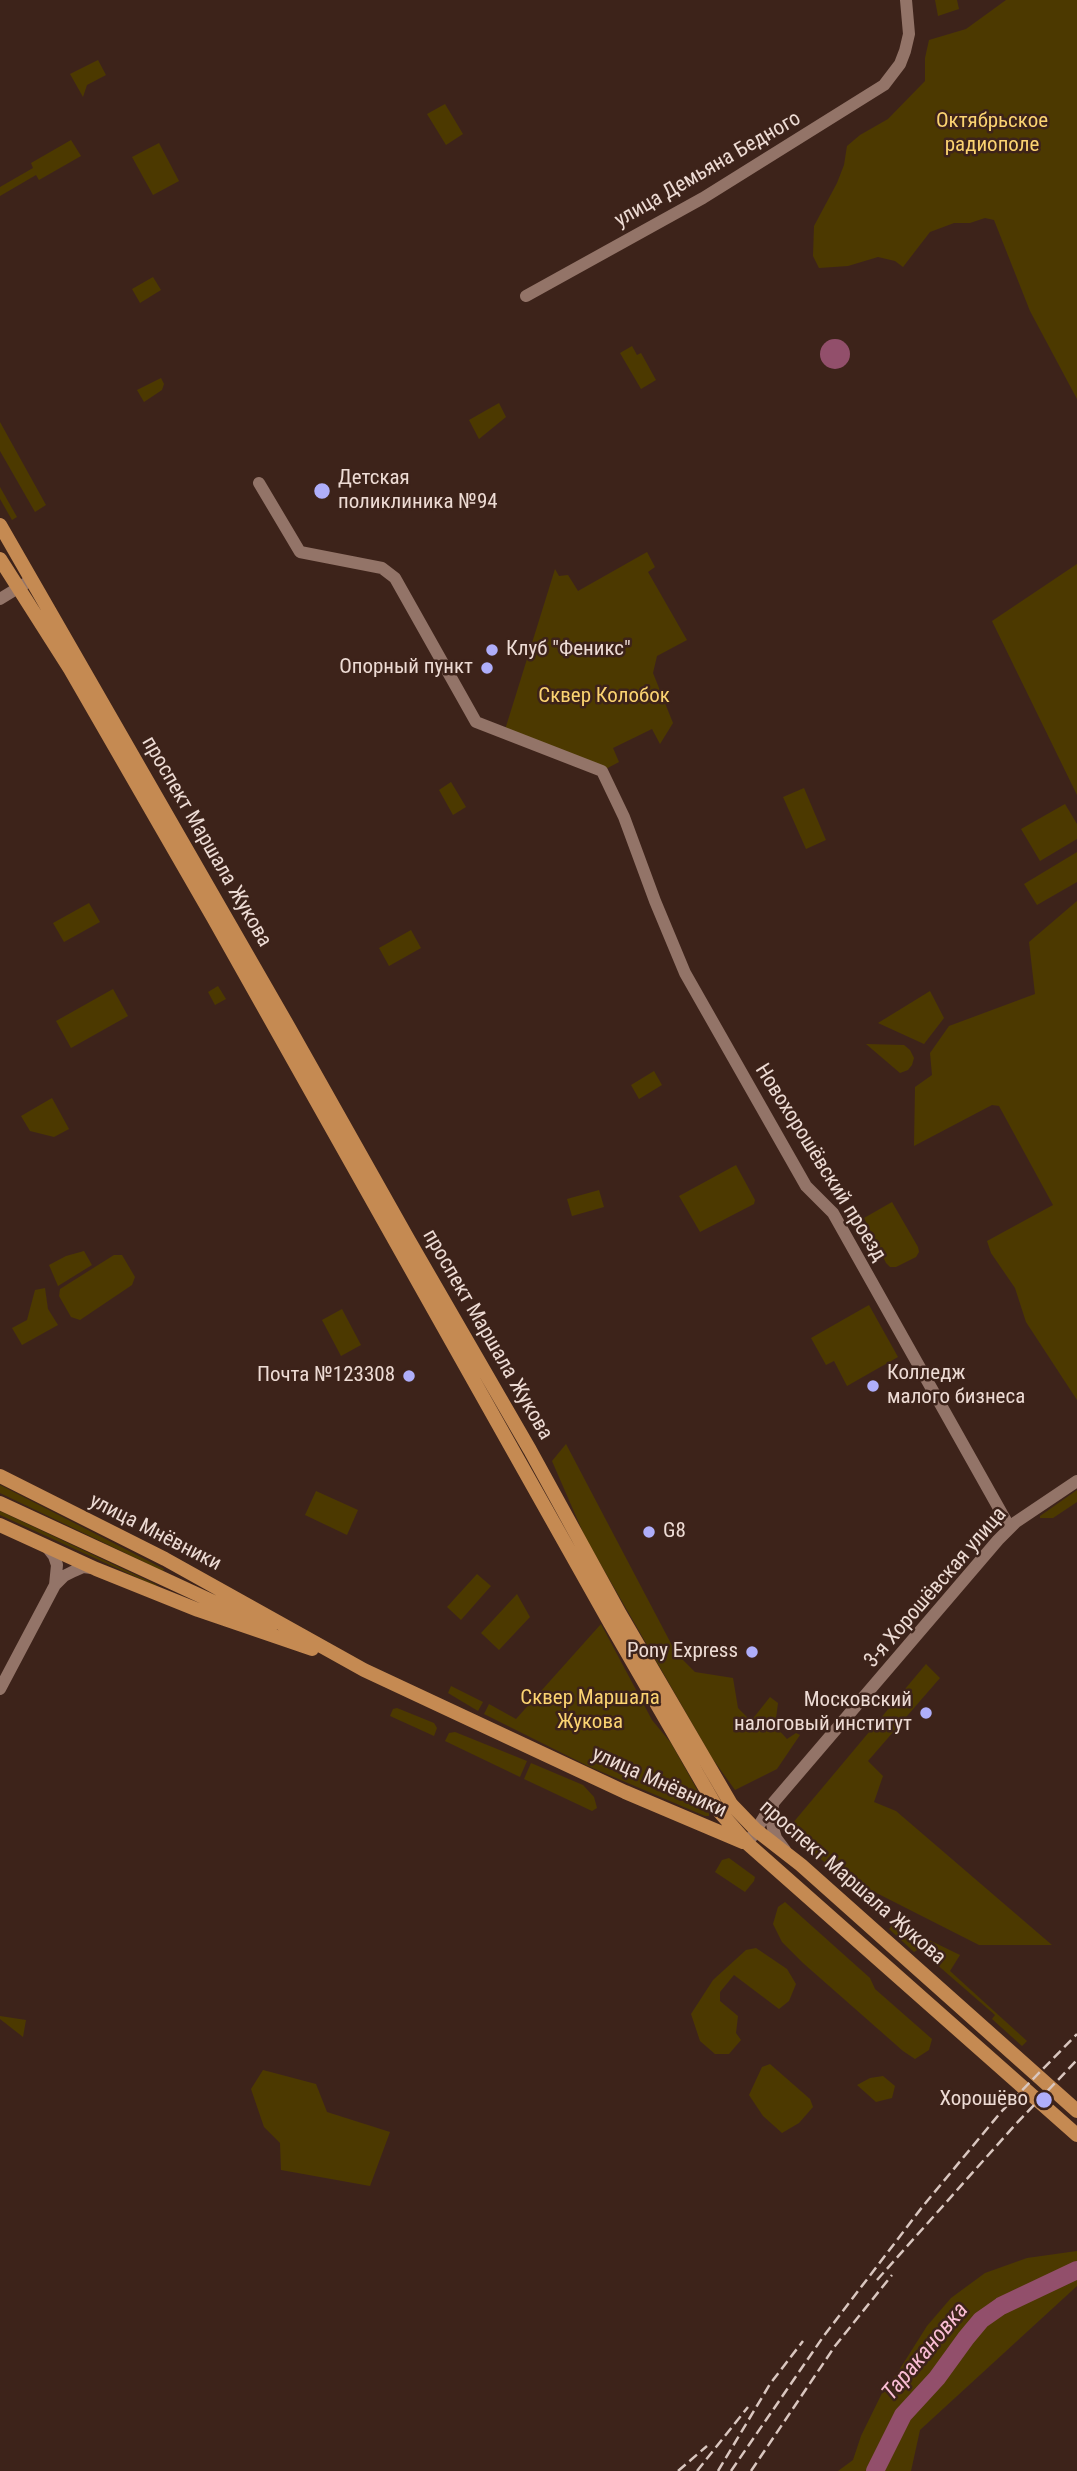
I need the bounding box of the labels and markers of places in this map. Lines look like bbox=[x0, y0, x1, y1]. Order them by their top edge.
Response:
place label: Детская поликлиника №94 bbox=[338, 466, 498, 516]
marker: Детская поликлиника №94 bbox=[312, 481, 332, 501]
place label: Клуб "Феникс" bbox=[506, 637, 631, 663]
marker: Клуб "Феникс" bbox=[484, 642, 500, 658]
place label: Опорный пункт bbox=[339, 655, 473, 681]
marker: Опорный пункт bbox=[479, 660, 495, 676]
place label: Колледж малого бизнеса bbox=[887, 1361, 1025, 1411]
place label: Почта №123308 bbox=[257, 1363, 395, 1389]
marker: Почта №123308 bbox=[401, 1368, 417, 1384]
marker: Колледж малого бизнеса bbox=[865, 1378, 881, 1394]
place label: G8 bbox=[663, 1519, 686, 1545]
marker: G8 bbox=[641, 1524, 657, 1540]
place label: Pony Express bbox=[627, 1639, 738, 1665]
marker: Pony Express bbox=[744, 1644, 760, 1660]
place label: Московский налоговый институт bbox=[734, 1688, 912, 1738]
marker: Московский налоговый институт bbox=[918, 1705, 934, 1721]
place label: Хорошёво bbox=[939, 2087, 1028, 2113]
marker: Хорошёво bbox=[1034, 2090, 1054, 2110]

